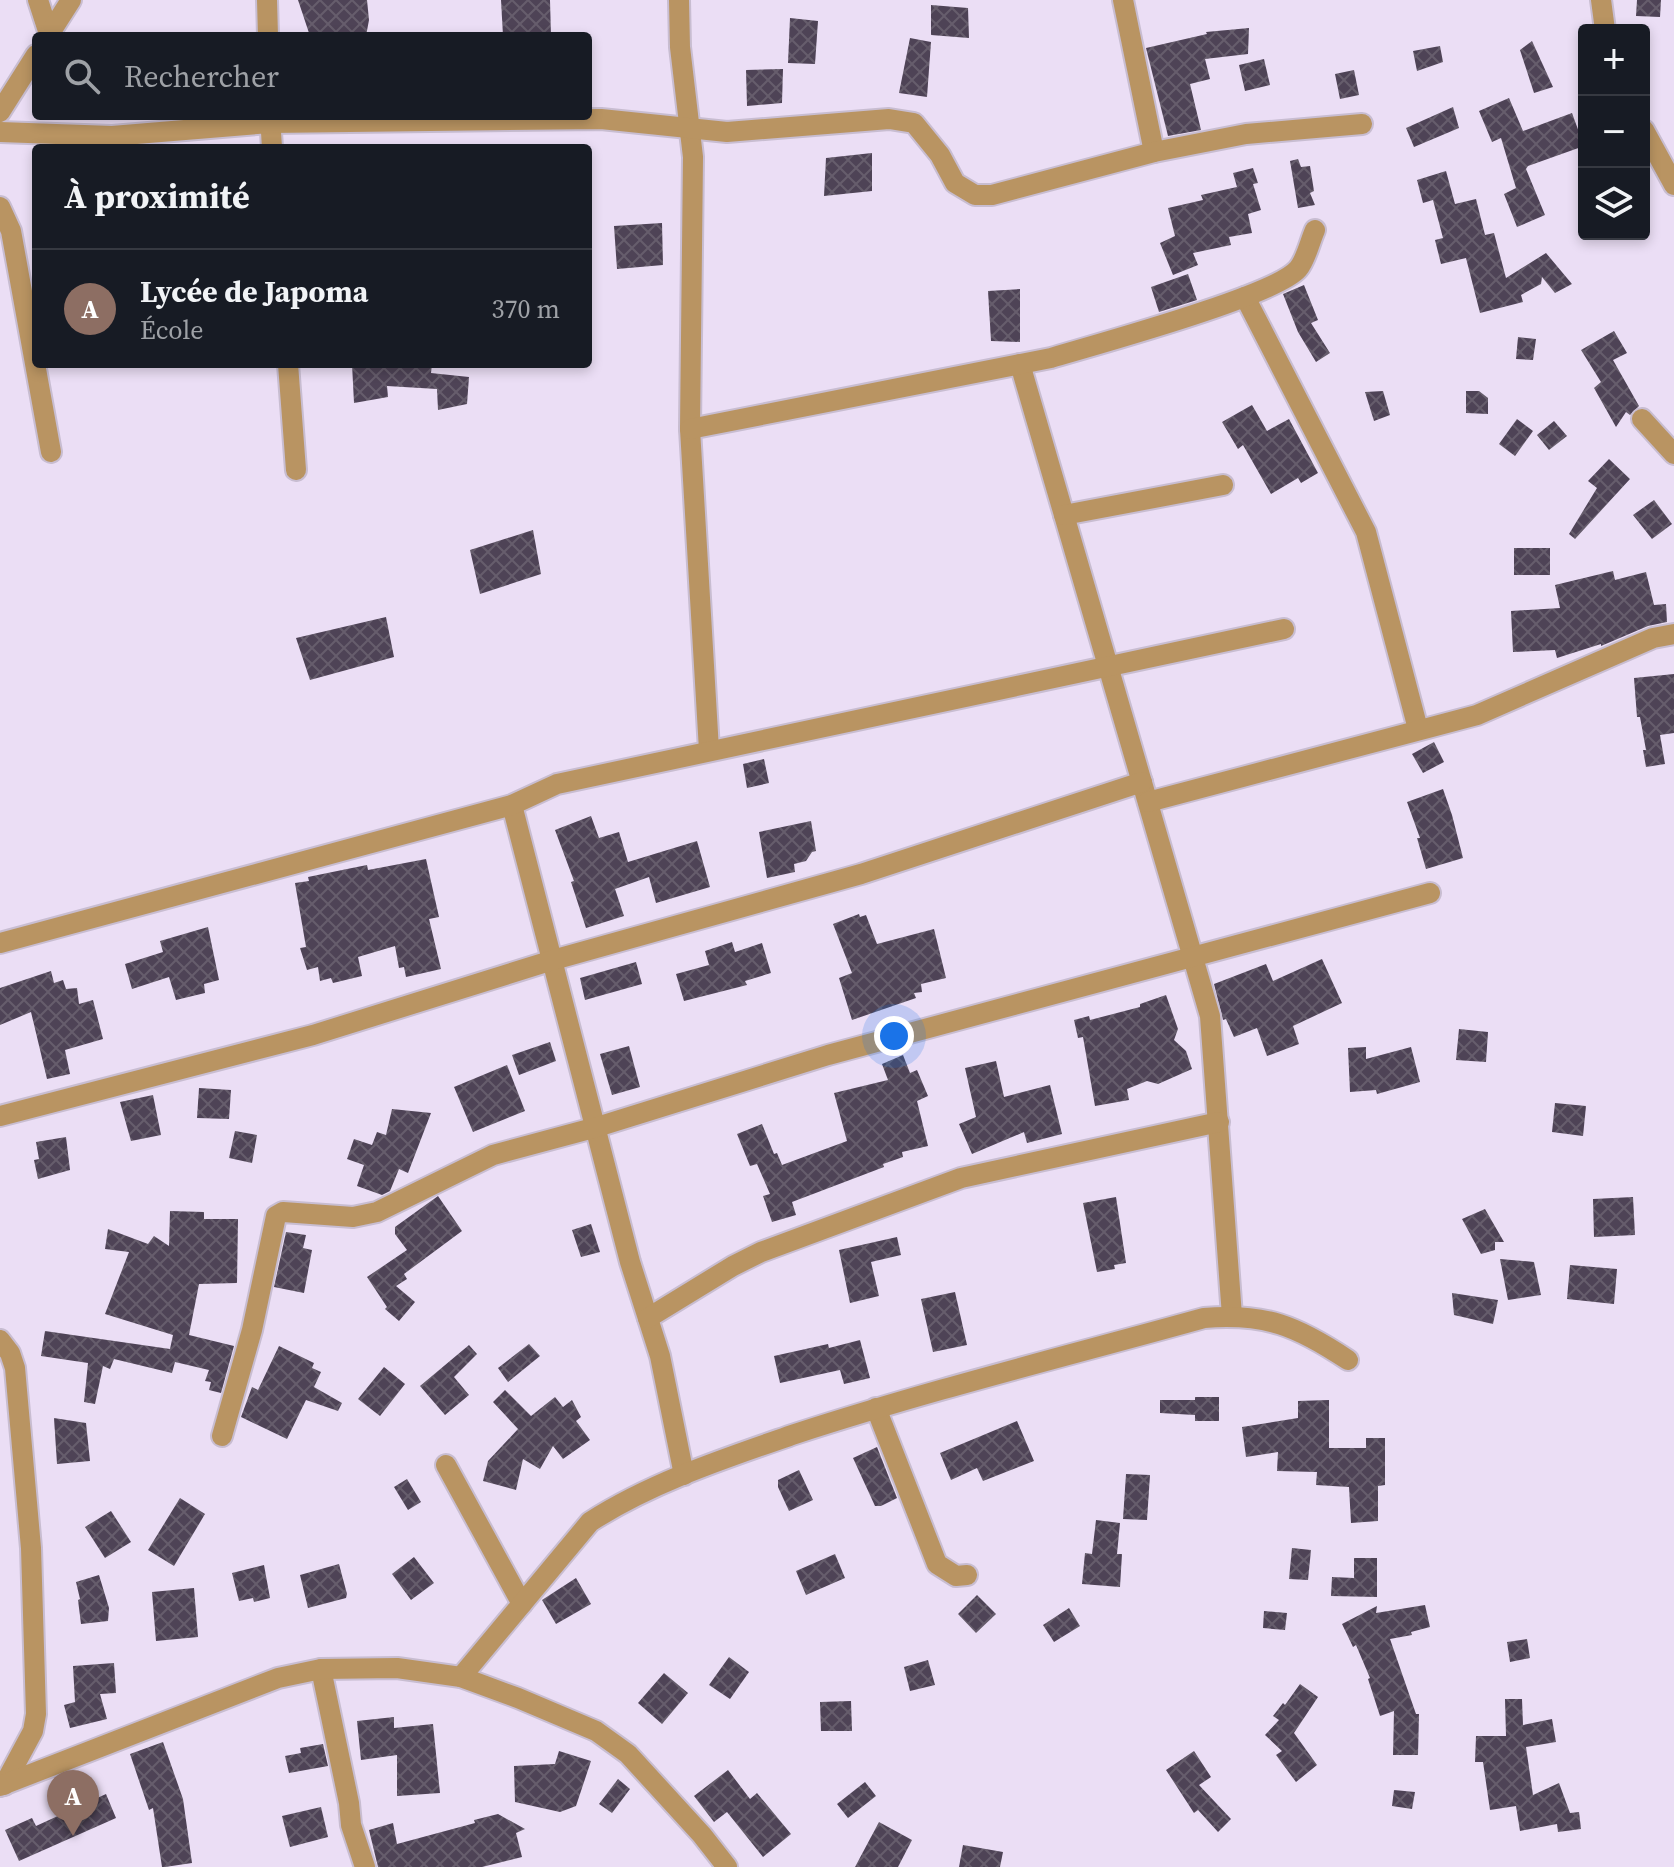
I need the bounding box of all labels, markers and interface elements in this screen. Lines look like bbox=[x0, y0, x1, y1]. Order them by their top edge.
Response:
map controls bbox=[1578, 24, 1650, 240]
button: + bbox=[1578, 24, 1650, 96]
search box bbox=[32, 32, 592, 120]
icon: search bbox=[60, 54, 104, 98]
text: Rechercher bbox=[124, 56, 279, 97]
button: − bbox=[1578, 96, 1650, 168]
button: layers bbox=[1578, 168, 1650, 240]
text: À proximité bbox=[64, 173, 250, 219]
text: Lycée de Japoma bbox=[140, 271, 368, 312]
text: A bbox=[81, 291, 99, 327]
text: 370 m bbox=[492, 291, 560, 327]
text: École bbox=[140, 312, 203, 348]
your location bbox=[874, 1016, 914, 1056]
pin: A bbox=[47, 1770, 99, 1836]

